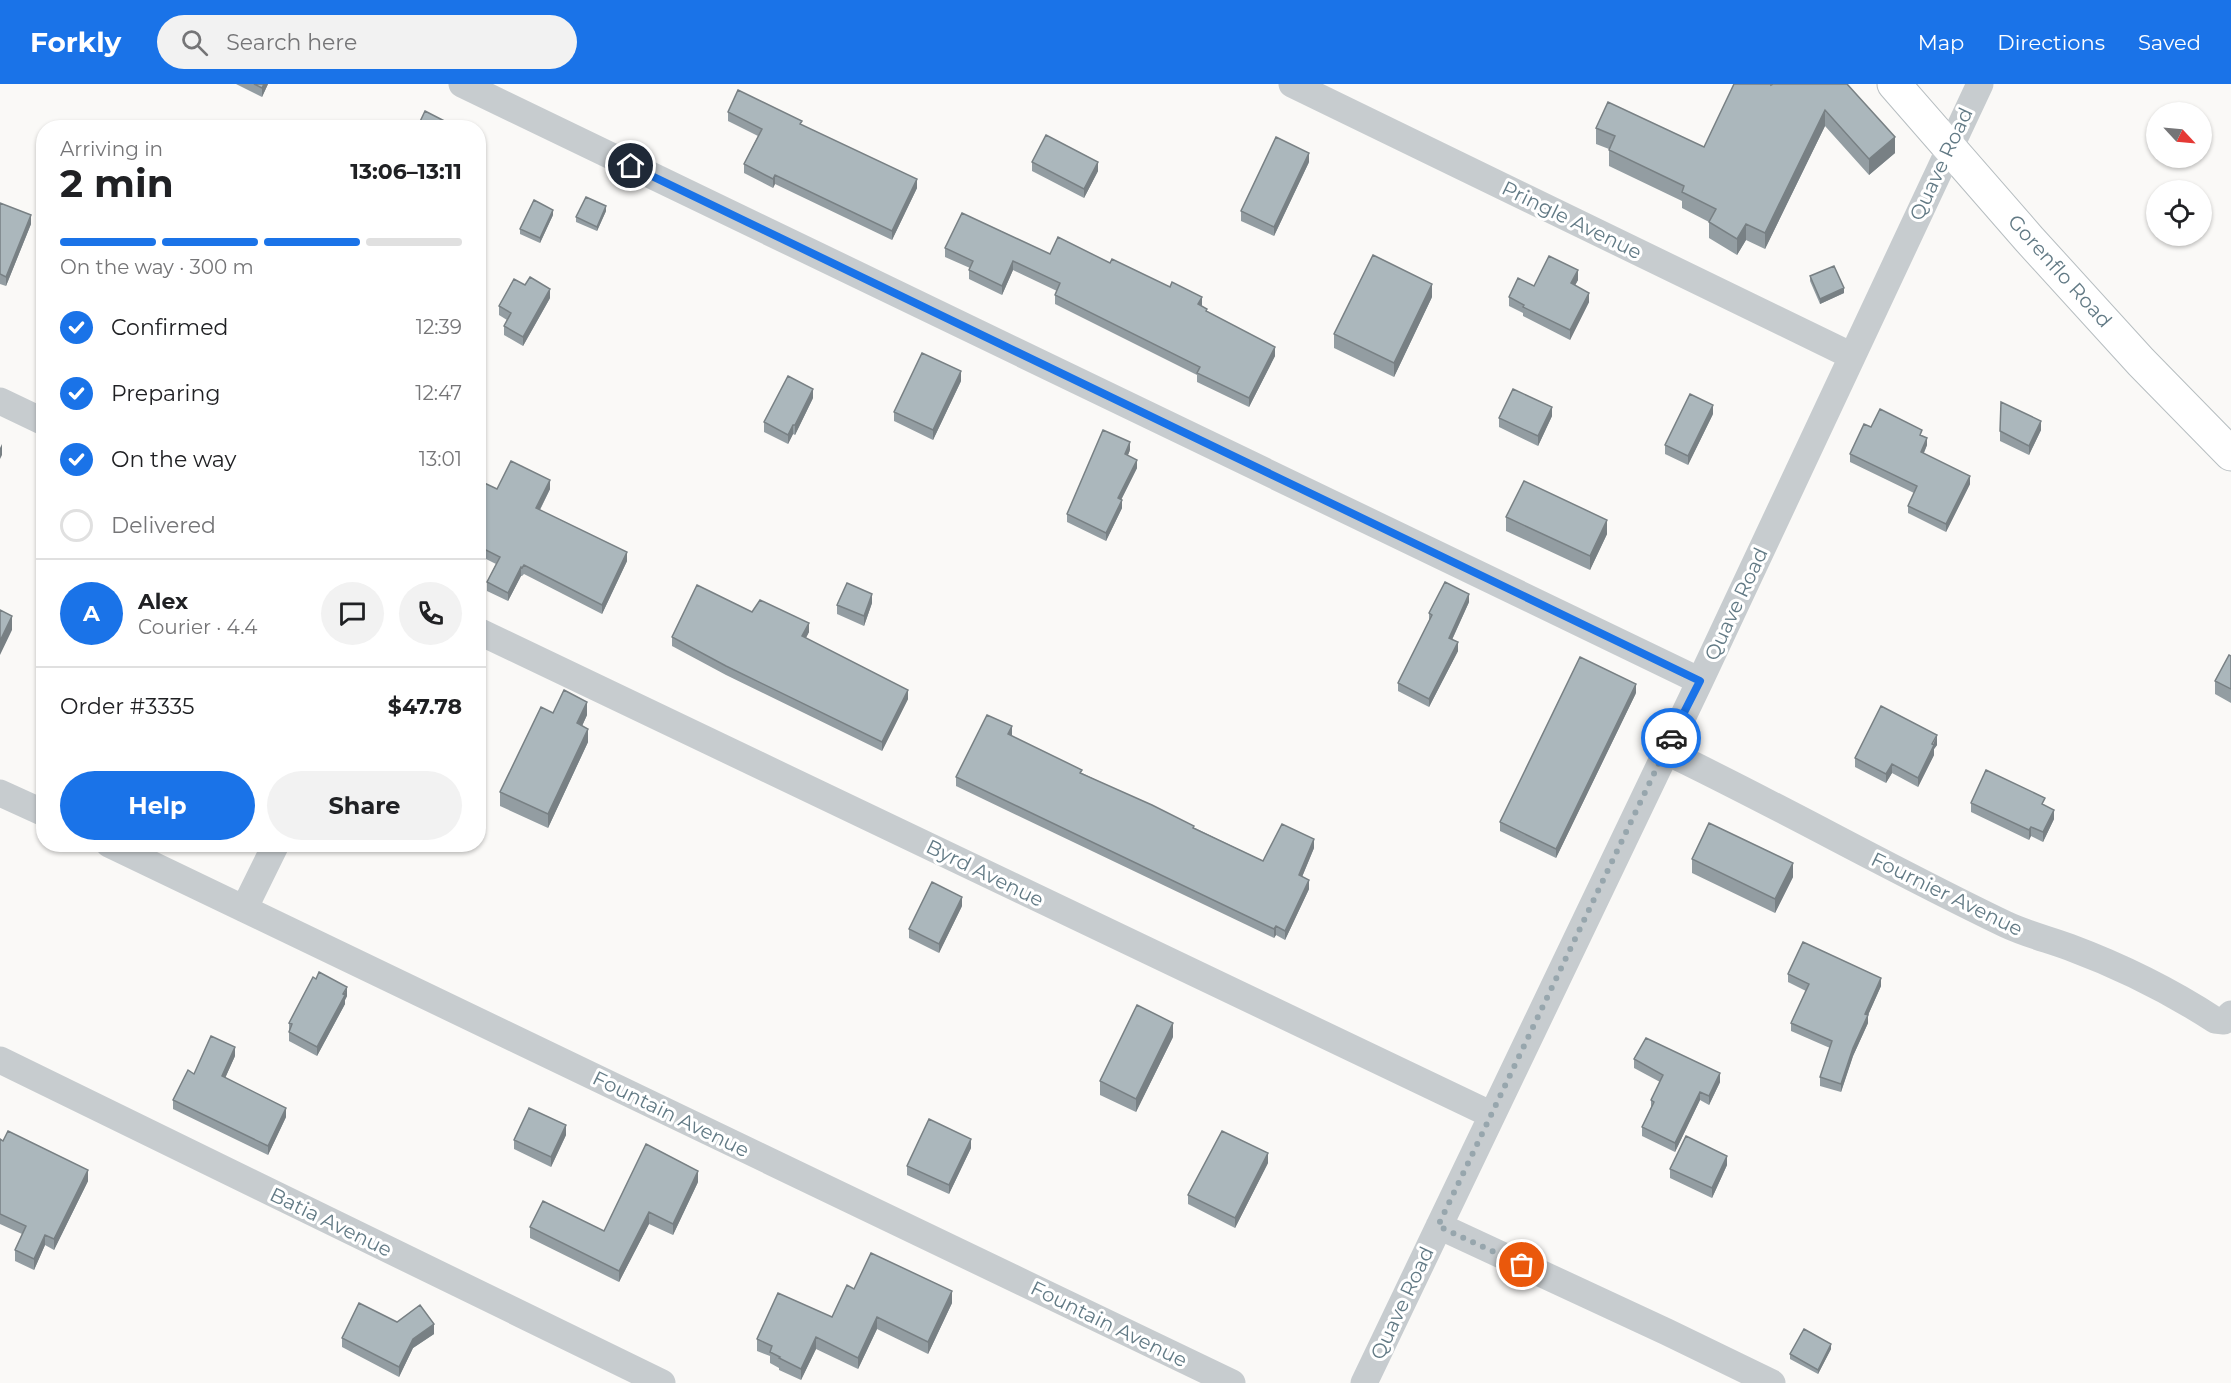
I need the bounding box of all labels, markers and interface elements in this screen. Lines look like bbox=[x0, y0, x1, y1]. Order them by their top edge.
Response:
search box bbox=[157, 15, 577, 69]
text: Forkly bbox=[30, 25, 121, 59]
icon: search bbox=[178, 26, 211, 59]
text: Search here bbox=[226, 29, 357, 56]
text: Map bbox=[1918, 30, 1964, 55]
text: Directions bbox=[1997, 30, 2105, 55]
text: Saved bbox=[2138, 30, 2201, 55]
north arrow bbox=[2146, 102, 2212, 168]
map controls bbox=[2146, 102, 2212, 246]
street label: Quave Road bbox=[1904, 104, 1978, 224]
text: Arriving in bbox=[60, 137, 163, 161]
pin bbox=[605, 140, 656, 191]
icon: home bbox=[614, 149, 647, 182]
text: 13:06–13:11 bbox=[350, 158, 462, 185]
text: 2 min bbox=[60, 159, 174, 207]
street label: Pringle Avenue bbox=[1498, 176, 1646, 264]
button: locate bbox=[2146, 180, 2212, 246]
street label: Gorenflo Road bbox=[2003, 210, 2117, 332]
text: On the way · 300 m bbox=[60, 255, 254, 279]
icon: check bbox=[60, 311, 93, 344]
text: Confirmed bbox=[111, 314, 228, 341]
text: 12:39 bbox=[416, 315, 462, 339]
icon: check bbox=[60, 377, 93, 410]
text: Preparing bbox=[111, 380, 220, 407]
text: 12:47 bbox=[415, 381, 462, 405]
icon: check bbox=[60, 443, 93, 476]
text: On the way bbox=[111, 446, 236, 473]
text: 13:01 bbox=[419, 447, 462, 471]
text: Delivered bbox=[111, 512, 216, 539]
street label: Quave Road bbox=[1699, 544, 1773, 664]
button: chat bbox=[321, 582, 384, 645]
button: phone bbox=[399, 582, 462, 645]
text: Alex bbox=[138, 588, 188, 615]
text: A bbox=[83, 600, 100, 627]
text: Courier · 4.4 bbox=[138, 615, 257, 639]
text: Order #3335 bbox=[60, 693, 194, 720]
text: $47.78 bbox=[388, 693, 462, 720]
courier bbox=[1641, 708, 1701, 768]
icon: car bbox=[1655, 722, 1688, 755]
button: Help bbox=[60, 771, 255, 840]
button: Share bbox=[267, 771, 462, 840]
street label: Byrd Avenue bbox=[922, 834, 1048, 912]
street label: Fournier Avenue bbox=[1867, 847, 2027, 941]
street label: Fountain Avenue bbox=[589, 1066, 753, 1162]
street label: Batia Avenue bbox=[266, 1182, 396, 1262]
pin bbox=[1496, 1239, 1547, 1290]
street label: Quave Road bbox=[1365, 1243, 1439, 1363]
icon: bag bbox=[1505, 1248, 1538, 1281]
street label: Fountain Avenue bbox=[1027, 1276, 1191, 1372]

